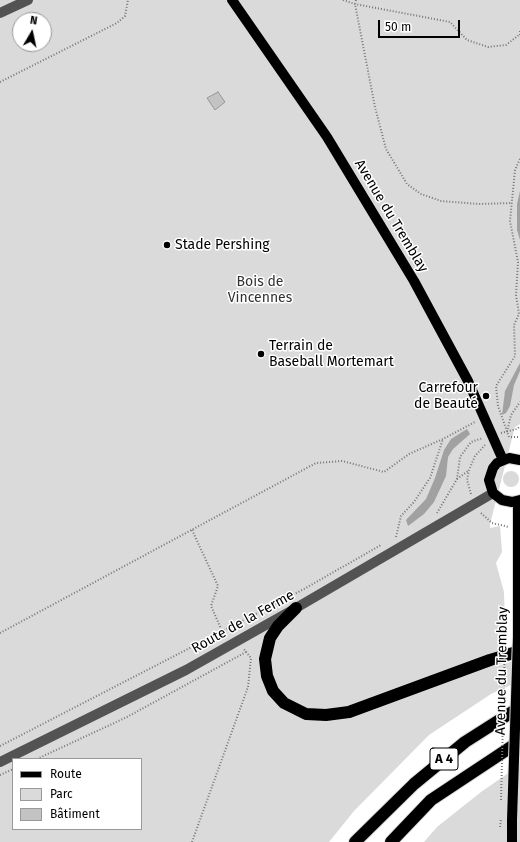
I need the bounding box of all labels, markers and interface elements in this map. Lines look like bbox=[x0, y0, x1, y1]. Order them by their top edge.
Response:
north arrow bbox=[12, 12, 52, 52]
scale bar bbox=[380, 12, 462, 38]
text: N bbox=[29, 14, 38, 28]
text: 50 m bbox=[385, 20, 411, 34]
street label: Avenue du Tremblay bbox=[351, 157, 431, 275]
place label: Stade Pershing bbox=[175, 237, 270, 253]
marker: Stade Pershing bbox=[162, 240, 172, 250]
park label: Bois de Vincennes bbox=[228, 274, 292, 306]
place label: Terrain de Baseball Mortemart bbox=[269, 338, 394, 370]
marker: Terrain de Baseball Mortemart bbox=[256, 349, 266, 359]
place label: Carrefour de Beauté bbox=[414, 380, 478, 412]
marker: Carrefour de Beauté bbox=[481, 391, 491, 401]
street label: Route de la Ferme bbox=[189, 587, 297, 657]
street label: Avenue du Tremblay bbox=[492, 607, 512, 735]
road number: A 4 bbox=[430, 748, 458, 770]
legend bbox=[12, 758, 142, 830]
text: Route bbox=[50, 767, 82, 781]
text: Parc bbox=[50, 787, 73, 801]
text: Bâtiment bbox=[50, 807, 100, 821]

